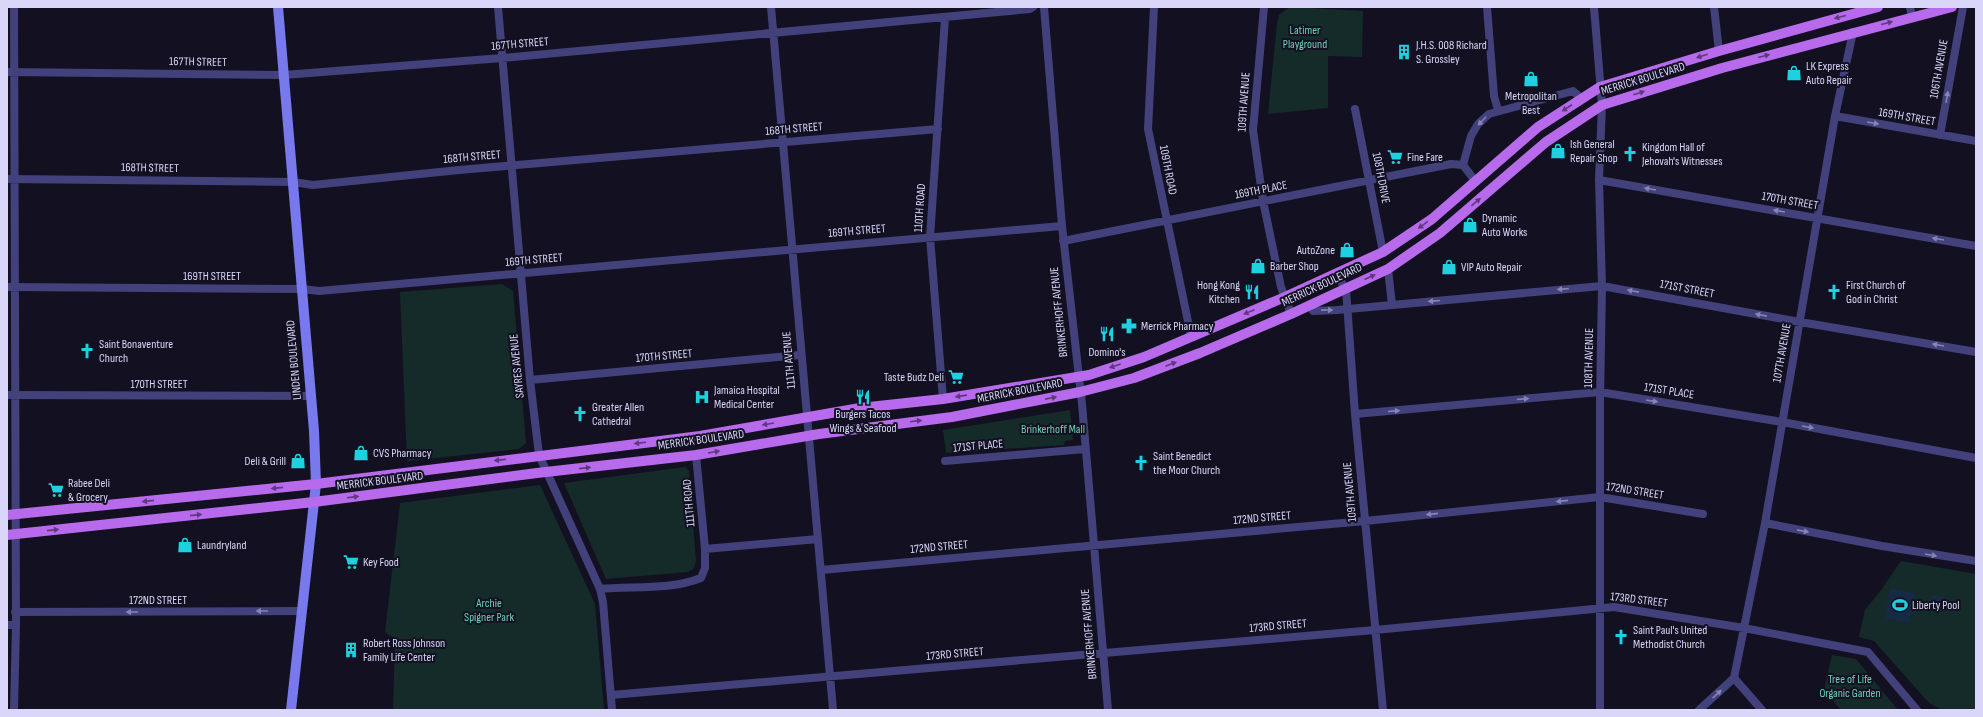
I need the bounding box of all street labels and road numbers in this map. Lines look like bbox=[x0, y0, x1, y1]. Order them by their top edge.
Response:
street label: 167TH STREET bbox=[491, 34, 550, 54]
street label: 106TH AVENUE bbox=[1926, 38, 1952, 100]
street label: 167TH STREET bbox=[169, 54, 227, 70]
street label: MERRICK BOULEVARD bbox=[1599, 59, 1687, 99]
street label: 109TH AVENUE bbox=[1234, 72, 1254, 132]
street label: 169TH STREET bbox=[1877, 105, 1937, 129]
street label: 168TH STREET bbox=[765, 119, 824, 139]
street label: 109TH ROAD bbox=[1156, 144, 1180, 196]
street label: 168TH STREET bbox=[443, 147, 502, 167]
street label: 108TH DRIVE bbox=[1369, 151, 1393, 205]
street label: 168TH STREET bbox=[121, 160, 179, 176]
street label: 169TH PLACE bbox=[1234, 178, 1288, 202]
street label: 110TH ROAD bbox=[911, 183, 929, 233]
street label: 170TH STREET bbox=[1761, 189, 1820, 213]
street label: 169TH STREET bbox=[828, 221, 887, 241]
street label: 169TH STREET bbox=[505, 250, 564, 270]
street label: MERRICK BOULEVARD bbox=[1279, 260, 1365, 310]
street label: BRINKERHOFF AVENUE bbox=[1047, 266, 1071, 358]
street label: 169TH STREET bbox=[183, 269, 241, 284]
street label: 171ST STREET bbox=[1658, 276, 1716, 302]
street label: LINDEN BOULEVARD bbox=[283, 319, 305, 401]
street label: 107TH AVENUE bbox=[1769, 322, 1795, 384]
street label: 108TH AVENUE bbox=[1581, 328, 1597, 388]
street label: 111TH AVENUE bbox=[779, 331, 799, 389]
street label: SAYRES AVENUE bbox=[506, 333, 528, 399]
street label: 170TH STREET bbox=[635, 346, 693, 366]
street label: MERRICK BOULEVARD bbox=[976, 375, 1064, 407]
street label: 170TH STREET bbox=[130, 377, 188, 392]
street label: 171ST PLACE bbox=[1643, 380, 1695, 402]
street label: MERRICK BOULEVARD bbox=[657, 427, 745, 453]
street label: 171ST PLACE bbox=[952, 436, 1004, 456]
street label: 109TH AVENUE bbox=[1340, 461, 1360, 522]
street label: MERRICK BOULEVARD bbox=[336, 468, 424, 494]
street label: 111TH ROAD bbox=[679, 478, 699, 527]
street label: 172ND STREET bbox=[1605, 479, 1665, 503]
street label: 172ND STREET bbox=[1232, 508, 1292, 528]
street label: 172ND STREET bbox=[909, 537, 969, 557]
street label: BRINKERHOFF AVENUE bbox=[1078, 588, 1100, 680]
street label: 173RD STREET bbox=[1609, 589, 1669, 611]
street label: 172ND STREET bbox=[129, 593, 187, 608]
street label: 173RD STREET bbox=[1249, 616, 1307, 636]
street label: 173RD STREET bbox=[926, 644, 984, 664]

